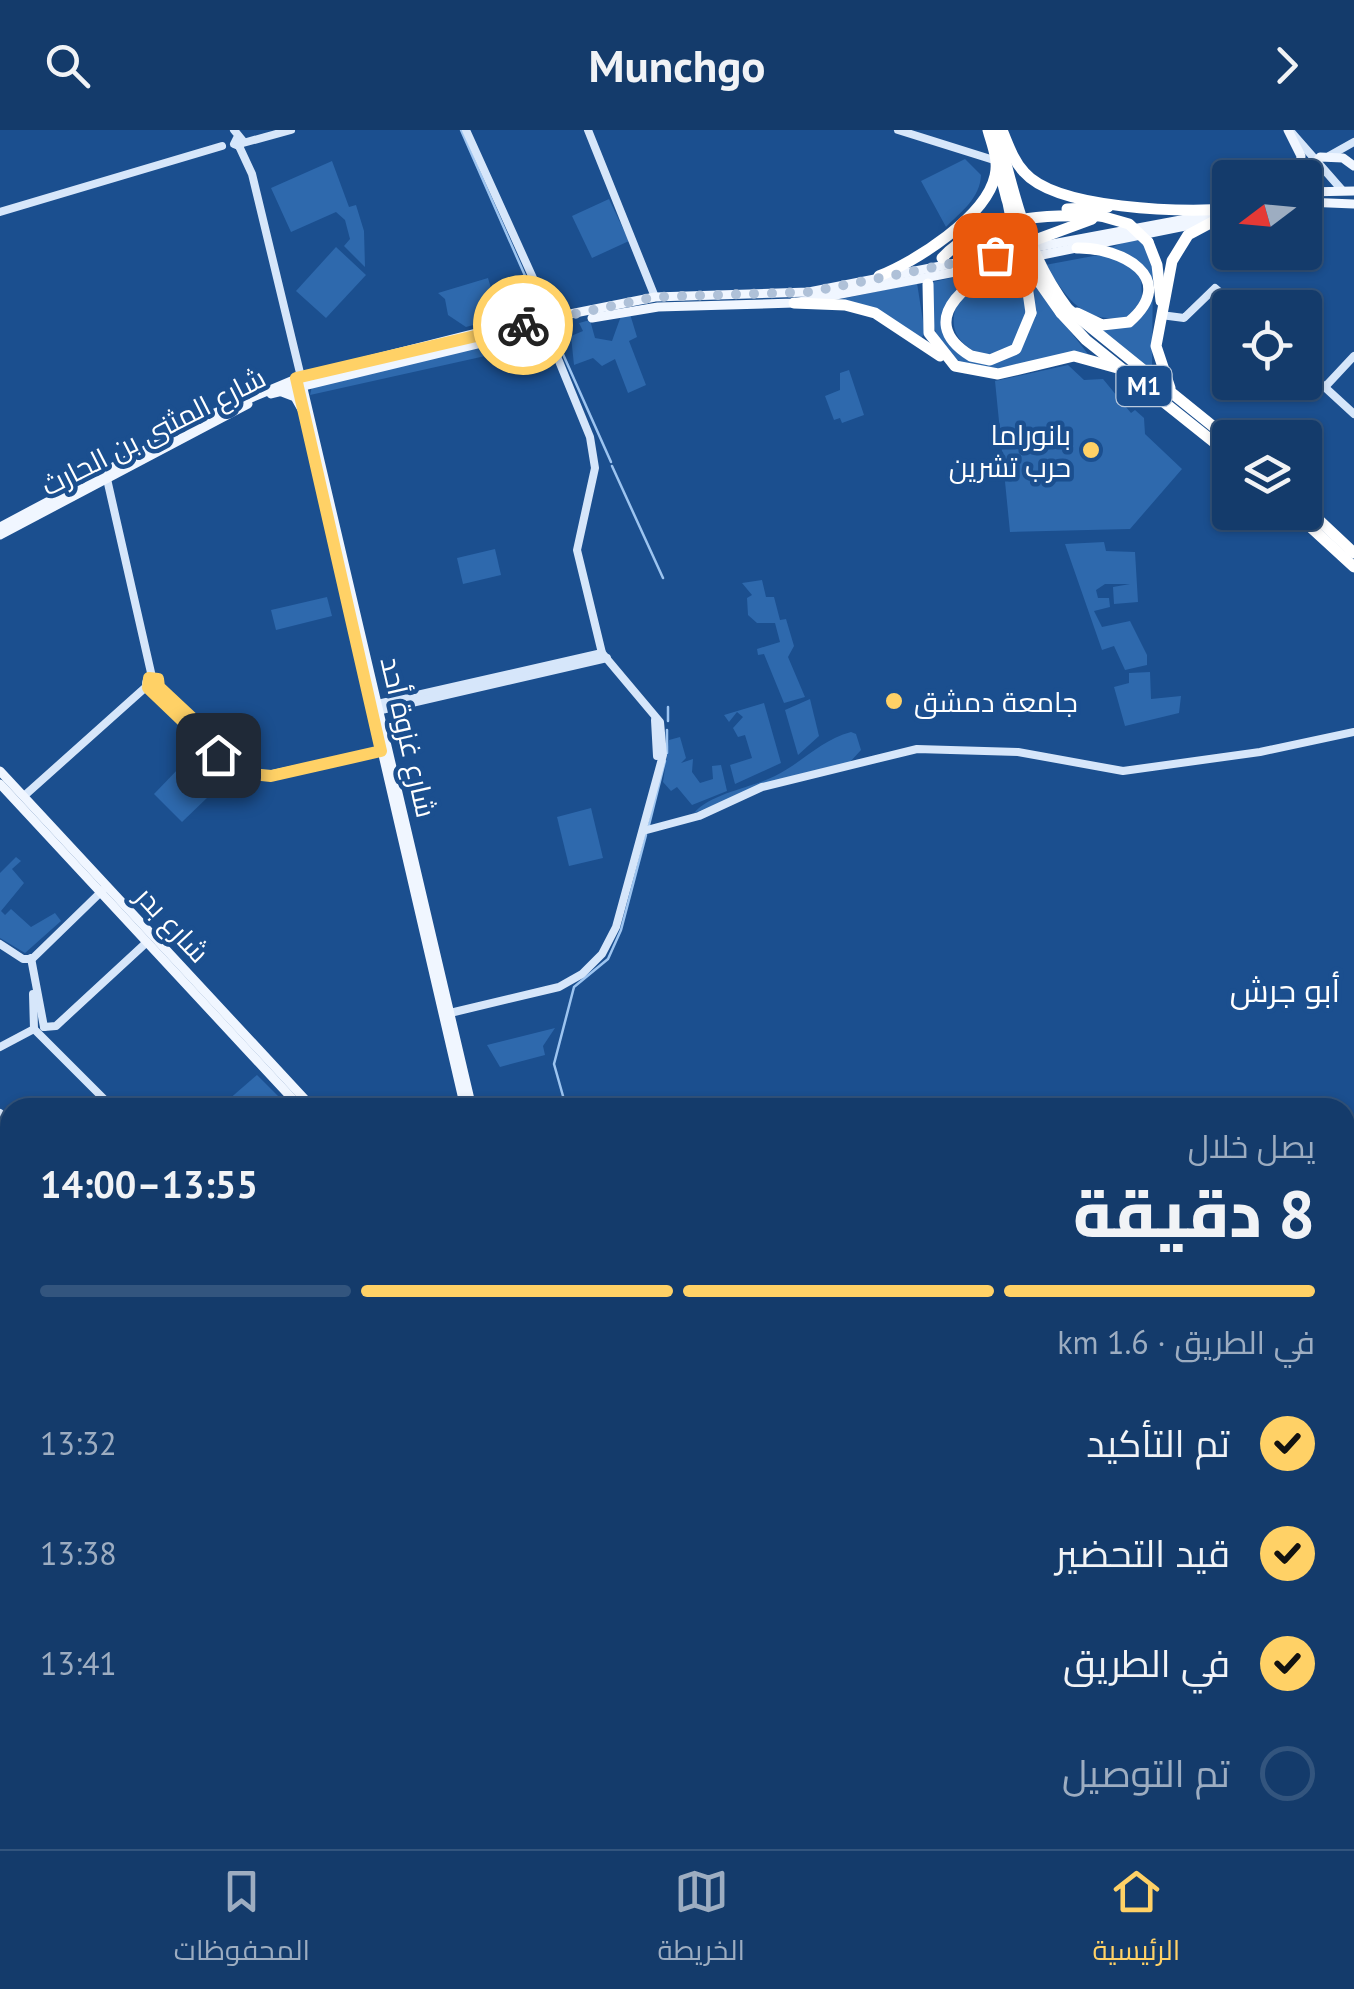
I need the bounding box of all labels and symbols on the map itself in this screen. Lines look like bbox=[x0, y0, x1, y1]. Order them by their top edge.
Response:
north arrow bbox=[1212, 160, 1322, 270]
pin bbox=[953, 213, 1038, 298]
courier bbox=[473, 275, 573, 375]
street label: شارع المثنى بن الحارث bbox=[35, 358, 272, 504]
road number: M1 bbox=[1116, 366, 1172, 406]
place label: بانوراما حرب تشرين bbox=[949, 416, 1071, 485]
marker: بانوراما حرب تشرين bbox=[1080, 439, 1102, 461]
street label: شارع غزوة أحد bbox=[372, 653, 445, 821]
place label: جامعة دمشق bbox=[914, 683, 1078, 720]
marker: جامعة دمشق bbox=[883, 690, 905, 712]
pin bbox=[176, 713, 261, 798]
street label: شارع بدر bbox=[126, 876, 218, 971]
district label: أبو جرش bbox=[1230, 969, 1340, 1011]

